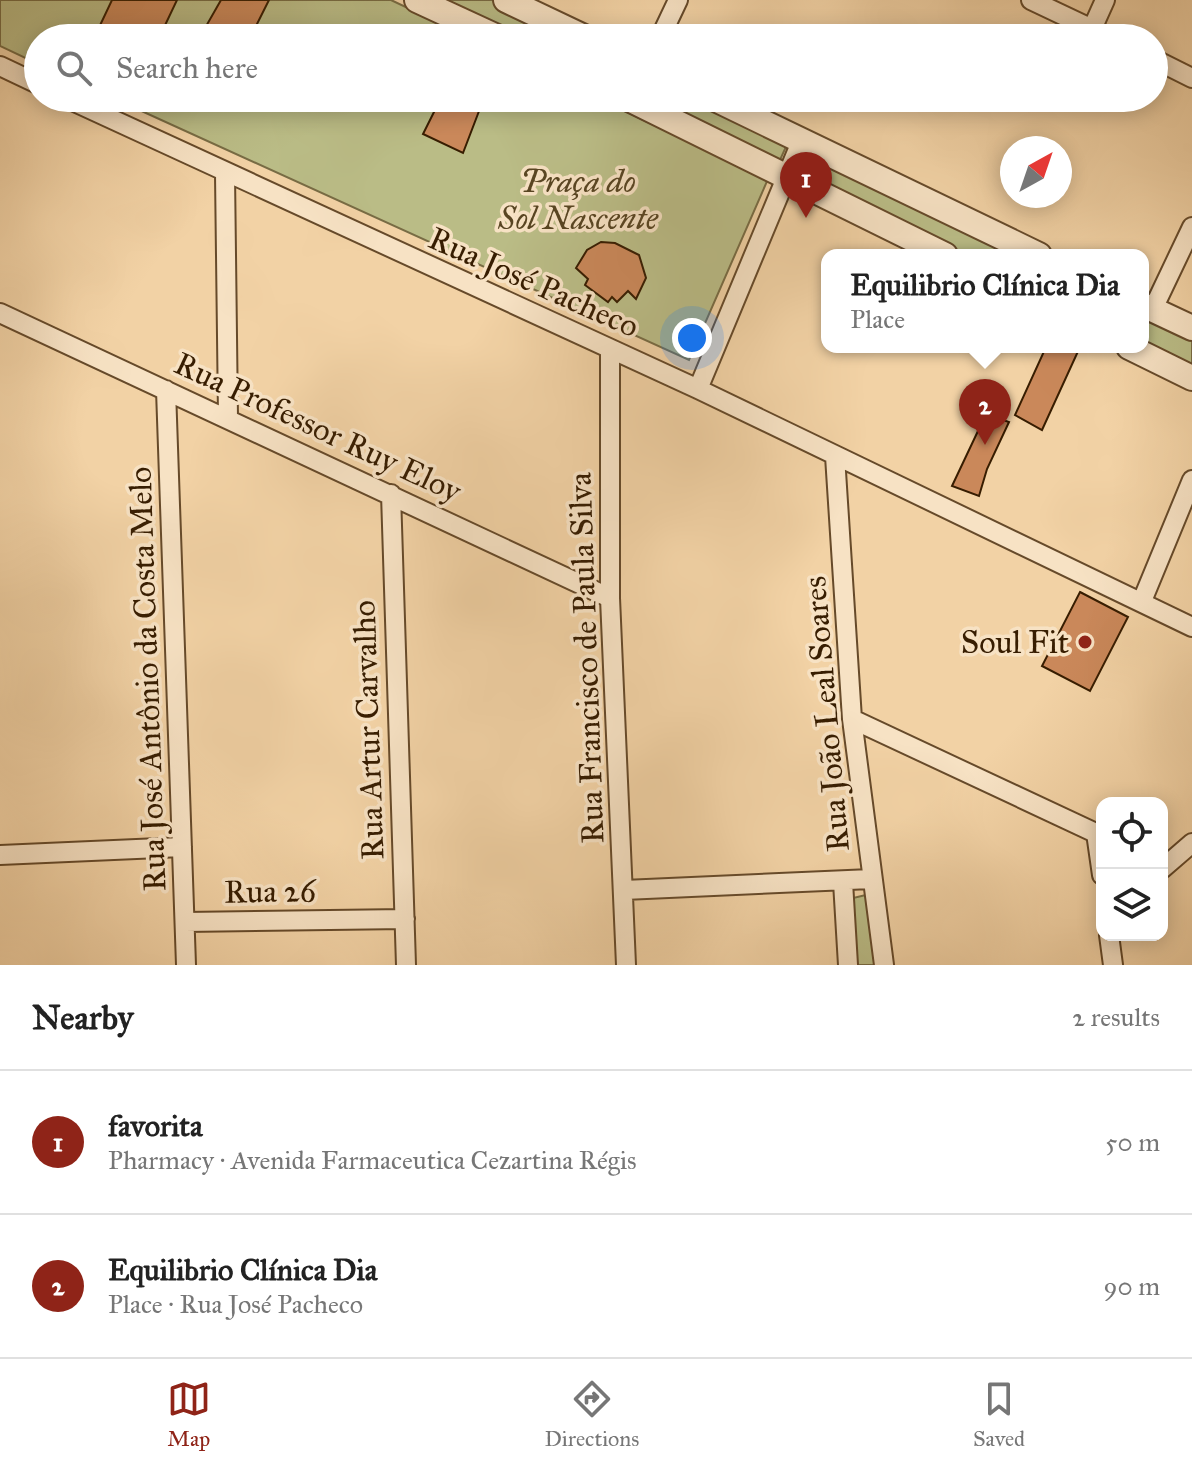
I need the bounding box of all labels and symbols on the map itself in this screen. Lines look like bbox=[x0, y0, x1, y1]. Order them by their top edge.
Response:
north arrow bbox=[1000, 136, 1072, 208]
pin: 1 bbox=[780, 152, 832, 218]
park label: Praça do Sol Nascente bbox=[497, 162, 659, 238]
street label: Rua José Pacheco bbox=[423, 219, 645, 346]
your location bbox=[672, 318, 712, 358]
street label: Rua Professor Ruy Eloy bbox=[168, 344, 468, 511]
pin: 2 bbox=[959, 379, 1011, 445]
street label: Rua José Antônio da Costa Melo bbox=[121, 466, 174, 892]
street label: Rua Francisco de Paula Silva bbox=[561, 471, 612, 844]
street label: Rua João Leal Soares bbox=[795, 575, 858, 853]
street label: Rua Artur Carvalho bbox=[344, 600, 393, 860]
place label: Soul Fit bbox=[961, 623, 1069, 662]
marker: Soul Fit bbox=[1076, 633, 1094, 651]
street label: Rua 26 bbox=[224, 871, 318, 912]

